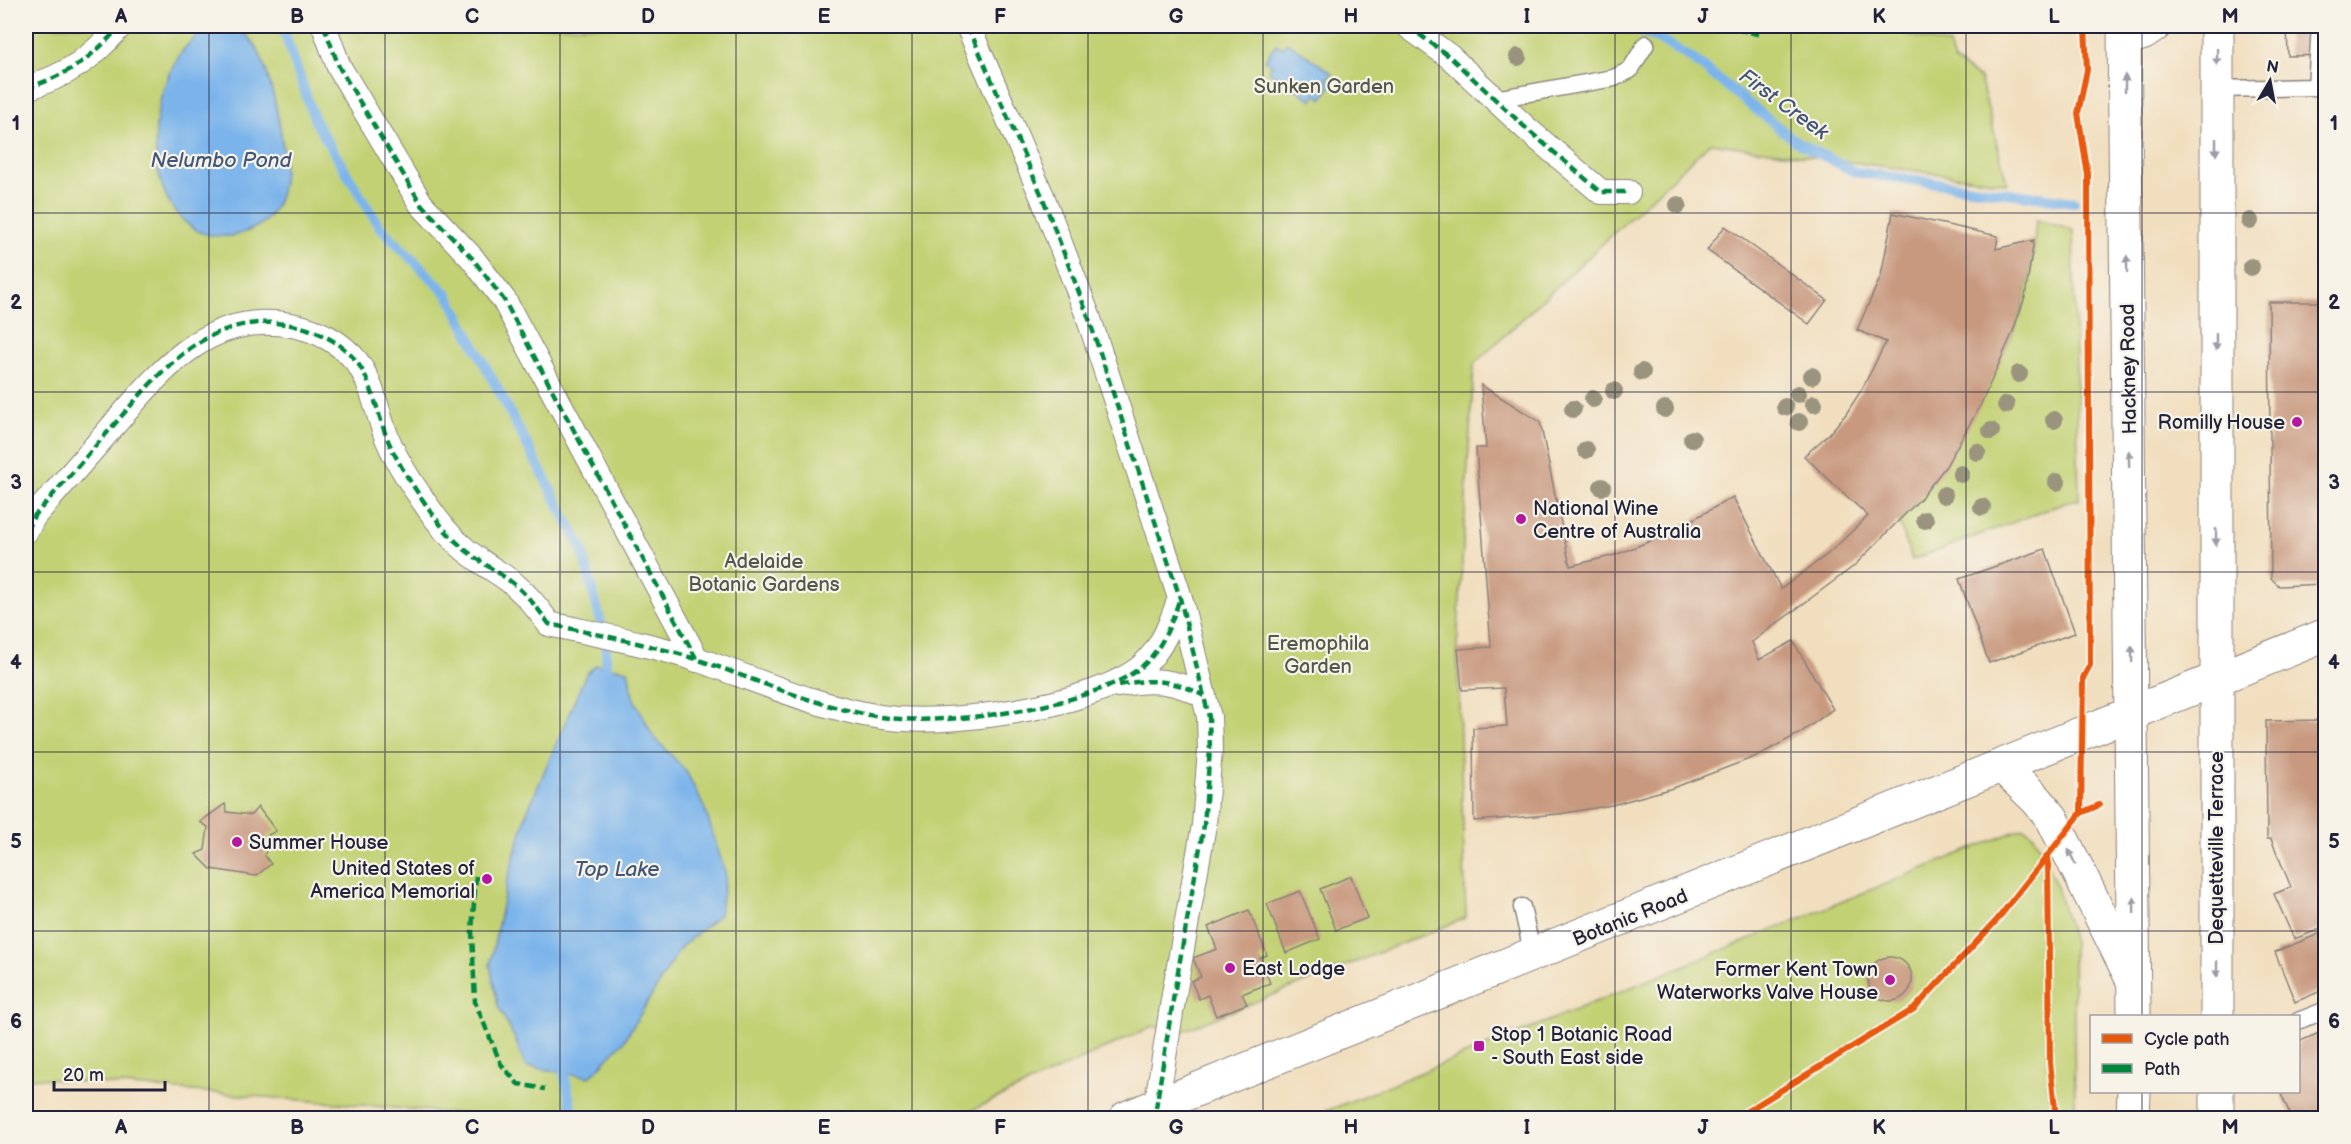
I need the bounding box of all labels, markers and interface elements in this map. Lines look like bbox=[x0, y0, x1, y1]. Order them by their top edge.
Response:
text: A bbox=[114, 5, 128, 29]
text: B bbox=[290, 5, 304, 29]
text: C bbox=[465, 5, 479, 29]
text: D bbox=[641, 5, 655, 29]
text: E bbox=[818, 5, 831, 29]
text: F bbox=[994, 5, 1006, 29]
text: G bbox=[1169, 5, 1184, 29]
text: H bbox=[1344, 5, 1358, 29]
text: I bbox=[1524, 5, 1530, 29]
text: J bbox=[1698, 5, 1710, 29]
text: K bbox=[1872, 5, 1886, 29]
text: L bbox=[2048, 5, 2060, 29]
text: M bbox=[2221, 5, 2239, 29]
one-way arrow bbox=[2212, 48, 2221, 67]
north arrow bbox=[2240, 51, 2300, 111]
text: N bbox=[2265, 57, 2280, 78]
water label: First Creek bbox=[1734, 64, 1834, 146]
one-way arrow bbox=[2120, 73, 2130, 92]
park label: Sunken Garden bbox=[1254, 75, 1394, 99]
text: 1 bbox=[12, 112, 20, 136]
text: 1 bbox=[2330, 112, 2338, 136]
one-way arrow bbox=[2211, 138, 2221, 157]
water label: Nelumbo Pond bbox=[150, 148, 292, 173]
one-way arrow bbox=[2122, 255, 2132, 274]
text: 2 bbox=[10, 291, 22, 315]
text: 2 bbox=[2328, 291, 2340, 315]
street label: Hackney Road bbox=[2116, 303, 2142, 435]
one-way arrow bbox=[2211, 333, 2221, 352]
place label: Romilly House bbox=[2157, 411, 2285, 435]
marker: Romilly House bbox=[2290, 415, 2304, 429]
one-way arrow bbox=[2124, 450, 2134, 469]
text: 3 bbox=[10, 471, 22, 495]
text: 3 bbox=[2328, 471, 2340, 495]
place label: National Wine Centre of Australia bbox=[1533, 497, 1701, 544]
marker: National Wine Centre of Australia bbox=[1514, 512, 1528, 526]
one-way arrow bbox=[2211, 528, 2221, 547]
park label: Adelaide Botanic Gardens bbox=[688, 550, 840, 597]
park label: Eremophila Garden bbox=[1267, 632, 1369, 679]
one-way arrow bbox=[2127, 645, 2137, 664]
text: 4 bbox=[10, 651, 22, 675]
text: 4 bbox=[2328, 651, 2340, 675]
street label: Dequetteville Terrace bbox=[2205, 751, 2229, 945]
text: 5 bbox=[10, 830, 22, 854]
text: 5 bbox=[2328, 830, 2340, 854]
place label: Summer House bbox=[249, 831, 389, 855]
marker: Summer House bbox=[230, 835, 244, 849]
one-way arrow bbox=[2067, 848, 2076, 865]
place label: United States of America Memorial bbox=[310, 857, 475, 904]
water label: Top Lake bbox=[575, 857, 659, 882]
marker: United States of America Memorial bbox=[480, 872, 494, 886]
street label: Botanic Road bbox=[1569, 884, 1691, 952]
one-way arrow bbox=[2129, 895, 2139, 914]
place label: East Lodge bbox=[1242, 957, 1345, 981]
place label: Former Kent Town Waterworks Valve House bbox=[1657, 958, 1878, 1005]
one-way arrow bbox=[2212, 959, 2222, 978]
marker: East Lodge bbox=[1223, 961, 1237, 975]
marker: Former Kent Town Waterworks Valve House bbox=[1883, 973, 1897, 987]
text: 6 bbox=[10, 1010, 22, 1034]
text: 6 bbox=[2328, 1010, 2340, 1034]
legend bbox=[2090, 1015, 2300, 1093]
place label: Stop 1 Botanic Road - South East side bbox=[1491, 1023, 1672, 1070]
text: Cycle path bbox=[2144, 1029, 2230, 1050]
marker: Stop 1 Botanic Road - South East side bbox=[1472, 1039, 1486, 1053]
scale bar bbox=[54, 1054, 165, 1092]
text: Path bbox=[2144, 1059, 2180, 1080]
text: 20 m bbox=[63, 1065, 104, 1086]
text: A bbox=[114, 1116, 128, 1140]
text: B bbox=[290, 1116, 304, 1140]
text: C bbox=[465, 1116, 479, 1140]
text: D bbox=[641, 1116, 655, 1140]
text: E bbox=[818, 1116, 831, 1140]
text: F bbox=[994, 1116, 1006, 1140]
text: G bbox=[1169, 1116, 1184, 1140]
text: H bbox=[1344, 1116, 1358, 1140]
text: I bbox=[1524, 1116, 1530, 1140]
text: J bbox=[1698, 1116, 1710, 1140]
text: K bbox=[1872, 1116, 1886, 1140]
text: L bbox=[2048, 1116, 2060, 1140]
text: M bbox=[2221, 1116, 2239, 1140]

